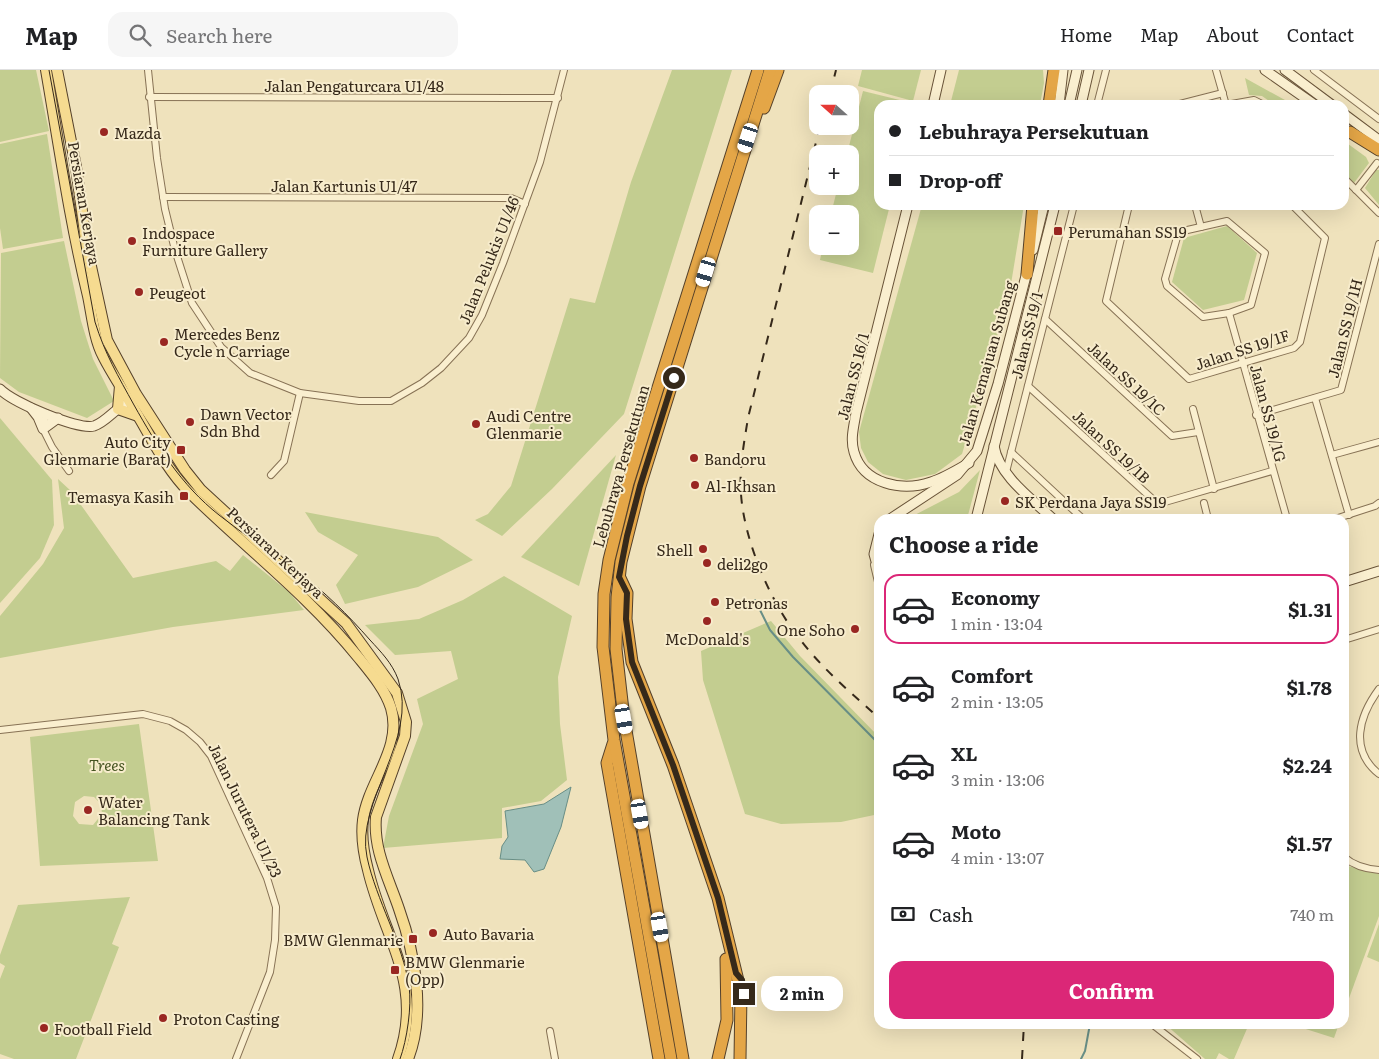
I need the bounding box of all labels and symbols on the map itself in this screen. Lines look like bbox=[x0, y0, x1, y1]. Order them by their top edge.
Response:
street label: Jalan Pengaturcara U1/48 bbox=[264, 74, 444, 97]
north arrow bbox=[809, 85, 859, 135]
place label: Mazda bbox=[114, 121, 162, 144]
car bbox=[736, 121, 759, 155]
marker: Mazda bbox=[98, 126, 110, 138]
street label: Persiaran Kerjaya bbox=[63, 139, 107, 268]
street label: Jalan Kartunis U1/47 bbox=[271, 174, 418, 197]
street label: Jalan Pelukis U1/46 bbox=[452, 193, 524, 327]
place label: Perumahan SS19 bbox=[1068, 220, 1187, 243]
place label: Indospace Furniture Gallery bbox=[142, 221, 268, 261]
marker: Perumahan SS19 bbox=[1052, 225, 1064, 237]
marker: Indospace Furniture Gallery bbox=[126, 235, 138, 247]
car bbox=[694, 255, 717, 289]
street label: Jalan SS 19/1H bbox=[1321, 276, 1367, 380]
street label: Jalan Kemajuan Subang bbox=[951, 277, 1021, 448]
place label: Peugeot bbox=[149, 281, 206, 304]
marker: Peugeot bbox=[133, 286, 145, 298]
street label: Jalan SS 19/1 bbox=[1004, 289, 1048, 381]
place label: Mercedes Benz Cycle n Carriage bbox=[174, 322, 290, 362]
street label: Jalan SS 19/1F bbox=[1192, 323, 1292, 375]
street label: Jalan SS 16/1 bbox=[830, 330, 874, 422]
marker: Mercedes Benz Cycle n Carriage bbox=[158, 336, 170, 348]
street label: Jalan SS 19/1C bbox=[1083, 336, 1171, 420]
street label: Jalan SS 19/1G bbox=[1245, 362, 1293, 464]
route start bbox=[663, 367, 685, 389]
street label: Lebuhraya Persekutuan bbox=[586, 382, 654, 550]
place label: Dawn Vector Sdn Bhd bbox=[200, 402, 291, 442]
place label: Audi Centre Glenmarie bbox=[486, 404, 571, 444]
street label: Jalan SS 19/1B bbox=[1068, 404, 1156, 488]
marker: Dawn Vector Sdn Bhd bbox=[184, 416, 196, 428]
marker: Audi Centre Glenmarie bbox=[470, 418, 482, 430]
place label: Auto City Glenmarie (Barat) bbox=[43, 430, 171, 470]
marker: Auto City Glenmarie (Barat) bbox=[175, 444, 187, 456]
place label: Bandoru bbox=[704, 447, 766, 470]
marker: Bandoru bbox=[688, 452, 700, 464]
place label: Al-Ikhsan bbox=[705, 474, 776, 497]
marker: Al-Ikhsan bbox=[689, 479, 701, 491]
place label: Temasya Kasih bbox=[67, 485, 174, 508]
marker: Temasya Kasih bbox=[178, 490, 190, 502]
place label: SK Perdana Jaya SS19 bbox=[1015, 490, 1167, 513]
marker: SK Perdana Jaya SS19 bbox=[999, 495, 1011, 507]
street label: Persiaran Kerjaya bbox=[222, 501, 330, 604]
place label: Shell bbox=[657, 538, 693, 561]
marker: Shell bbox=[697, 543, 709, 555]
place label: deli2go bbox=[717, 552, 768, 575]
marker: deli2go bbox=[701, 557, 713, 569]
place label: Petronas bbox=[725, 591, 788, 614]
marker: Petronas bbox=[709, 596, 721, 608]
marker: McDonald's bbox=[701, 615, 713, 627]
place label: One Soho bbox=[777, 618, 845, 641]
marker: One Soho bbox=[849, 623, 861, 635]
place label: McDonald's bbox=[665, 627, 749, 650]
car bbox=[614, 703, 633, 735]
street label: Jalan Jurutera U1/23 bbox=[203, 739, 289, 881]
park label: Trees bbox=[89, 753, 125, 776]
place label: Water Balancing Tank bbox=[98, 790, 210, 830]
car bbox=[630, 798, 649, 830]
marker: Water Balancing Tank bbox=[82, 804, 94, 816]
car bbox=[650, 911, 669, 943]
place label: Auto Bavaria bbox=[443, 922, 535, 945]
marker: Auto Bavaria bbox=[427, 927, 439, 939]
place label: BMW Glenmarie bbox=[283, 928, 403, 951]
marker: BMW Glenmarie bbox=[407, 933, 419, 945]
place label: BMW Glenmarie (Opp) bbox=[405, 950, 525, 990]
marker: BMW Glenmarie (Opp) bbox=[389, 964, 401, 976]
callout: 2 min bbox=[762, 976, 844, 1012]
route end bbox=[733, 983, 755, 1005]
place label: Proton Casting bbox=[173, 1007, 280, 1030]
marker: Proton Casting bbox=[157, 1012, 169, 1024]
place label: Football Field bbox=[54, 1017, 152, 1040]
marker: Football Field bbox=[38, 1022, 50, 1034]

